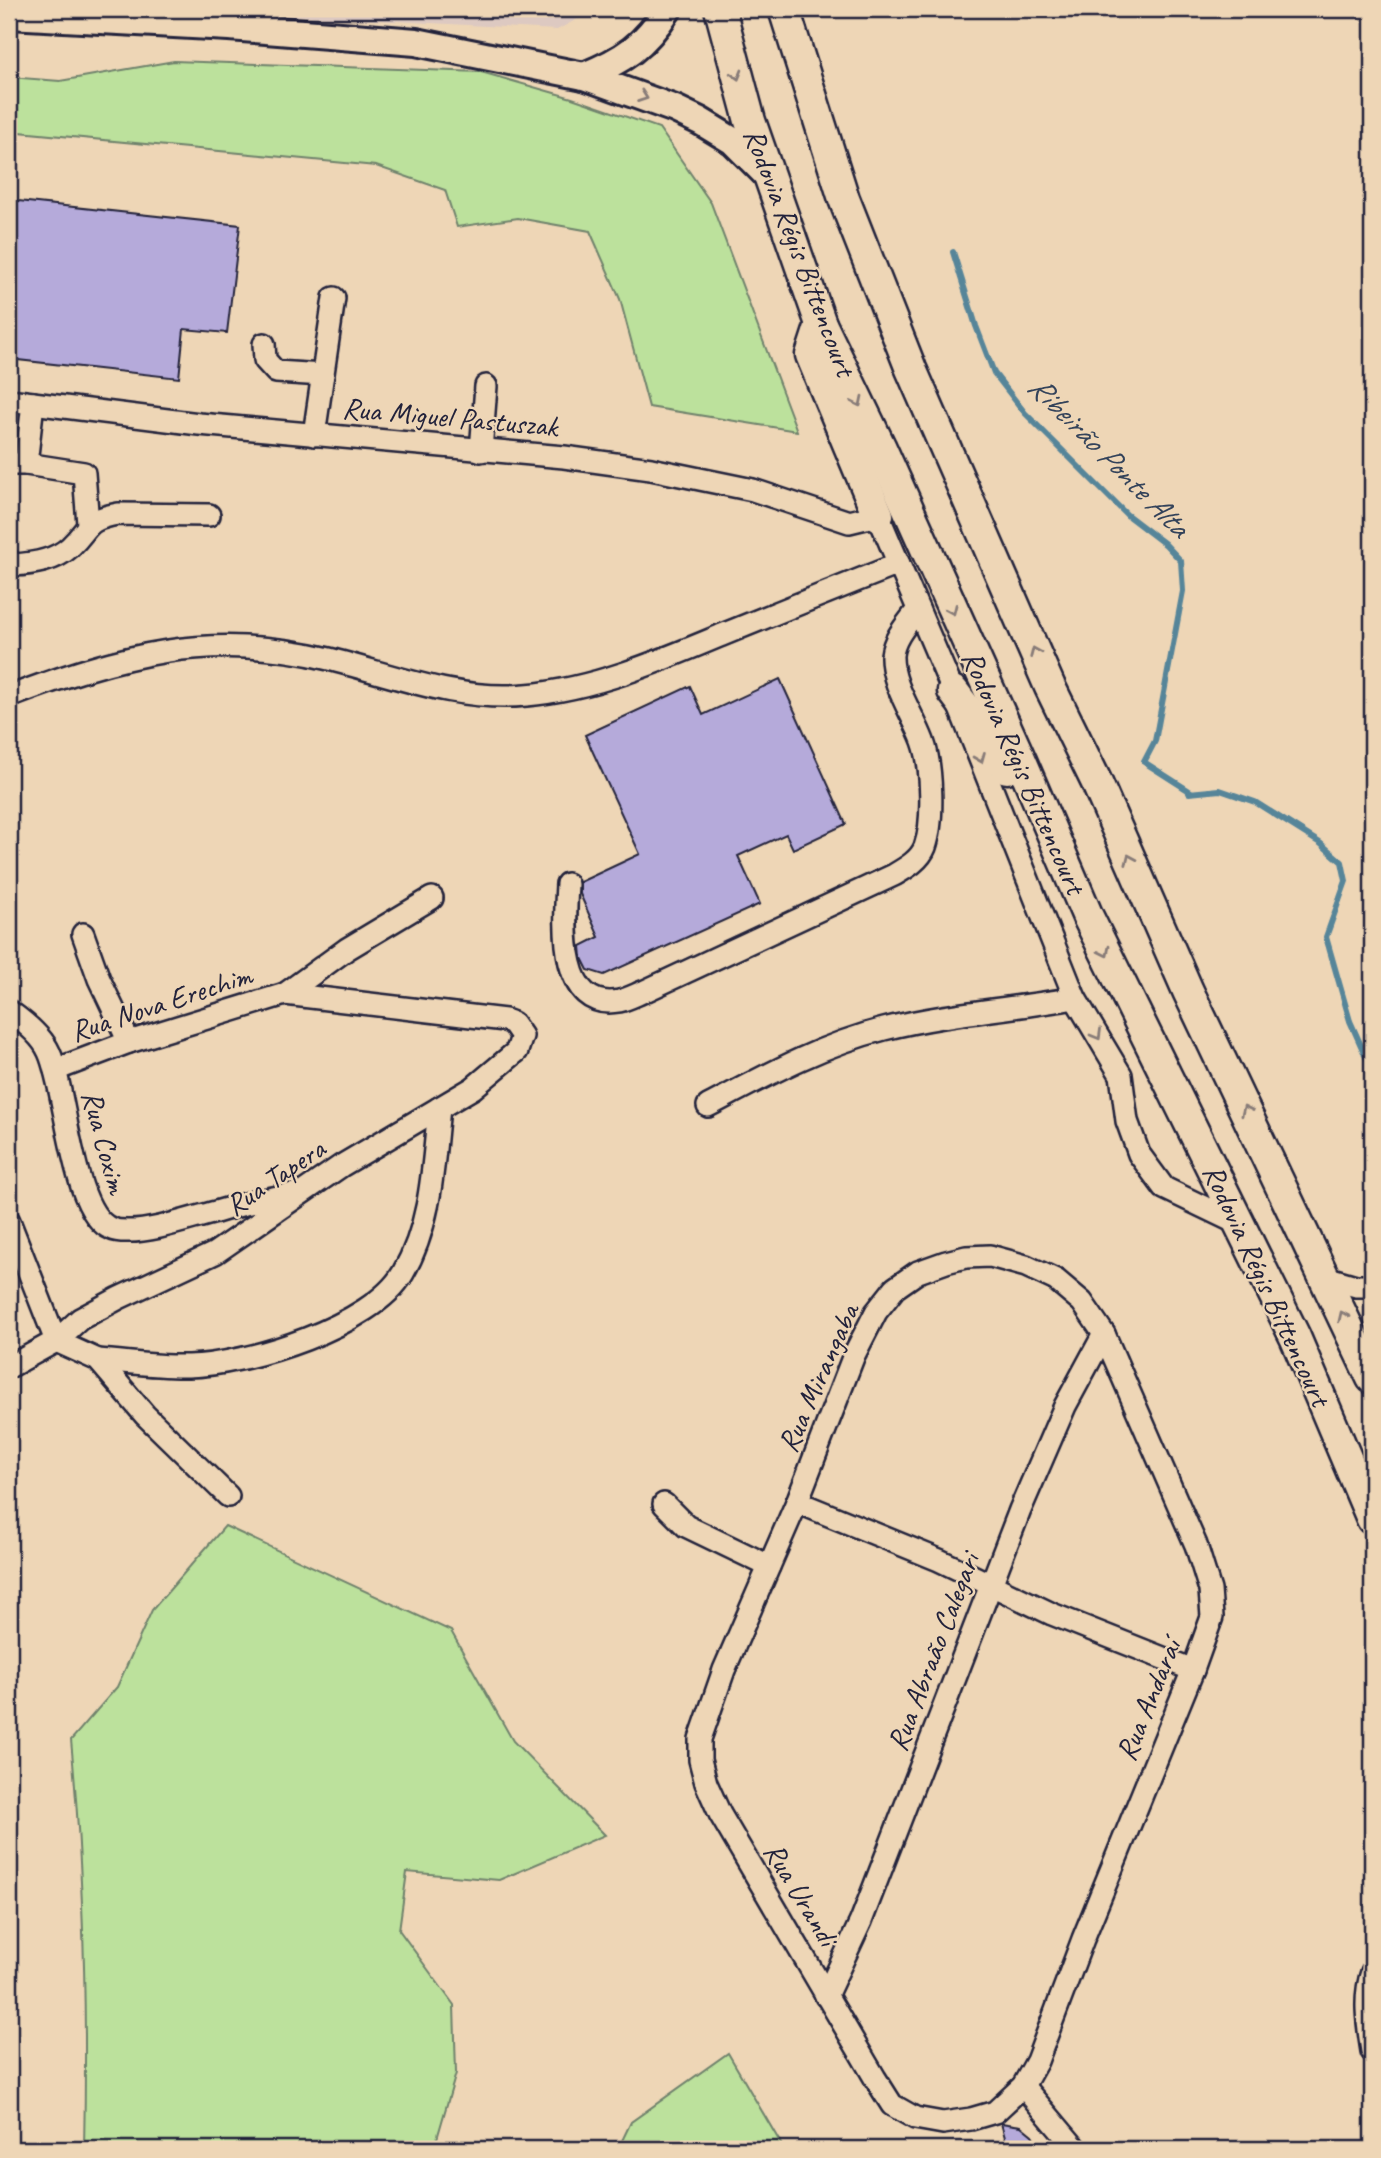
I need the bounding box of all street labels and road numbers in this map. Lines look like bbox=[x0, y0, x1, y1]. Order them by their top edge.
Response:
street label: Rodovia Régis Bittencourt bbox=[735, 123, 866, 384]
street label: Rua Miguel Pastuszak bbox=[341, 389, 561, 446]
street label: Rodovia Régis Bittencourt bbox=[953, 644, 1096, 902]
street label: Rua Nova Erechim bbox=[65, 955, 258, 1050]
street label: Rua Coxim bbox=[73, 1086, 137, 1199]
street label: Rua Tapera bbox=[218, 1129, 334, 1224]
street label: Rodovia Régis Bittencourt bbox=[1194, 1158, 1341, 1415]
street label: Rua Mirangaba bbox=[768, 1296, 869, 1458]
street label: Rua Abraão Calegari bbox=[878, 1544, 989, 1756]
street label: Rua Andaraí bbox=[1107, 1628, 1192, 1766]
street label: Rua Urandi bbox=[755, 1835, 848, 1956]

